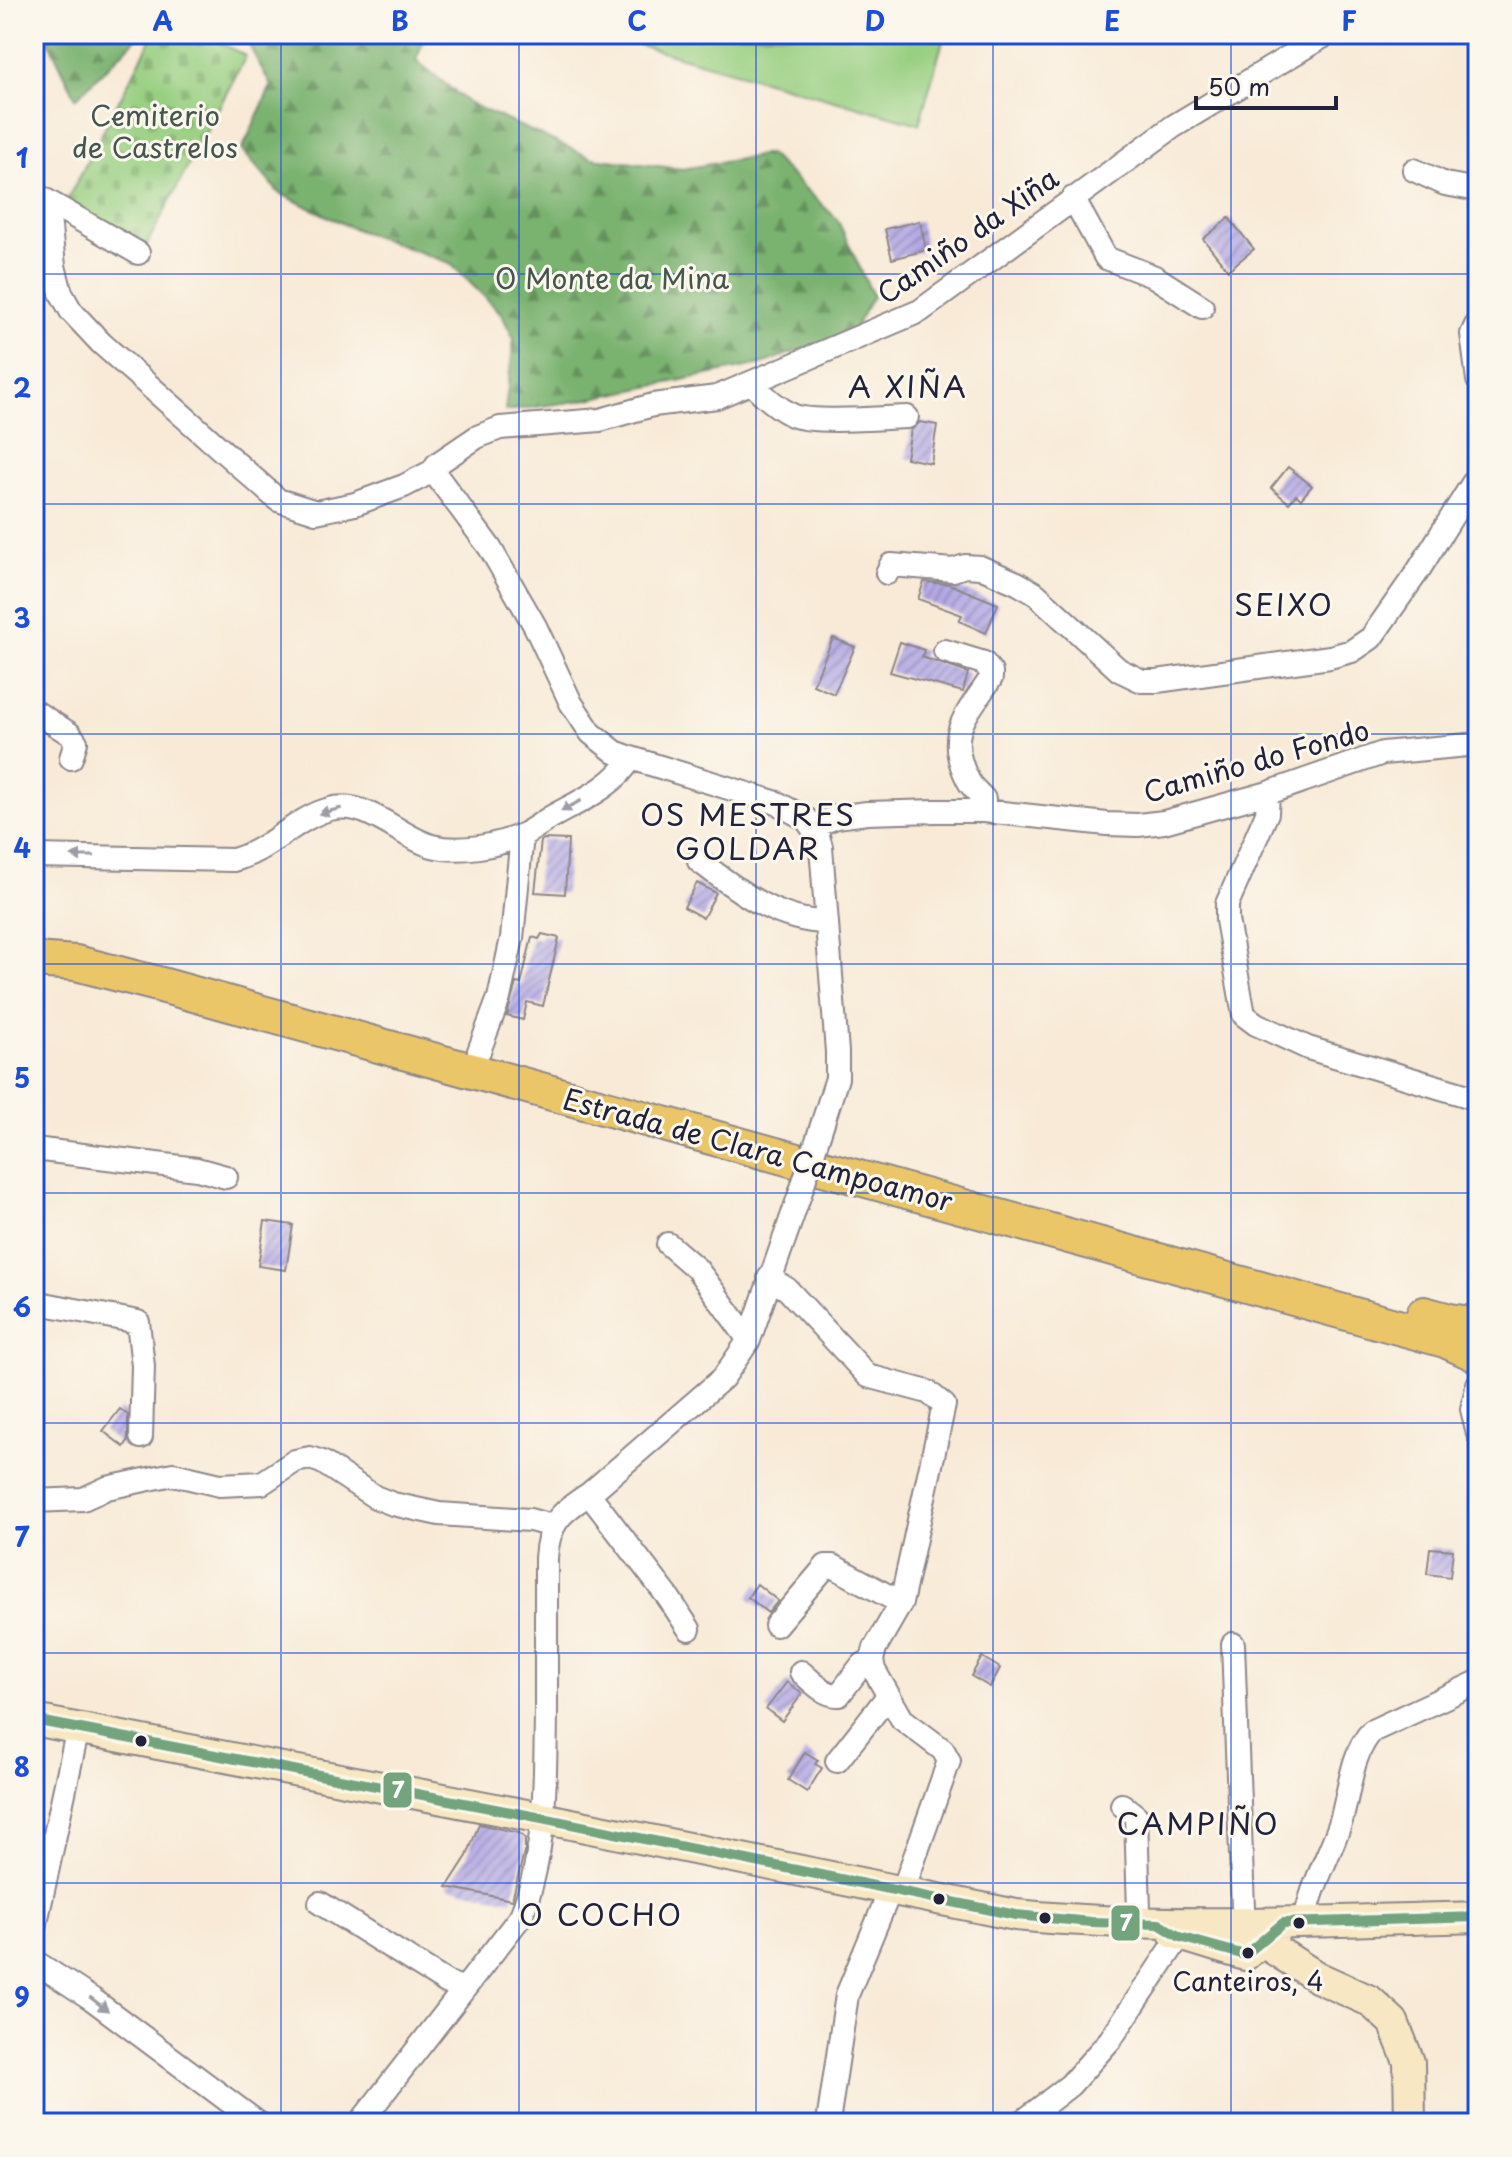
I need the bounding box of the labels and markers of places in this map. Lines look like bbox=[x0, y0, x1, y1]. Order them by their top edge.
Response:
unlabelled marker bbox=[133, 1733, 149, 1749]
unlabelled marker bbox=[931, 1891, 947, 1907]
unlabelled marker bbox=[1037, 1910, 1053, 1926]
unlabelled marker bbox=[1291, 1915, 1307, 1931]
marker: Canteiros, 4 bbox=[1240, 1945, 1256, 1961]
place label: Canteiros, 4 bbox=[1172, 1961, 1324, 2000]

